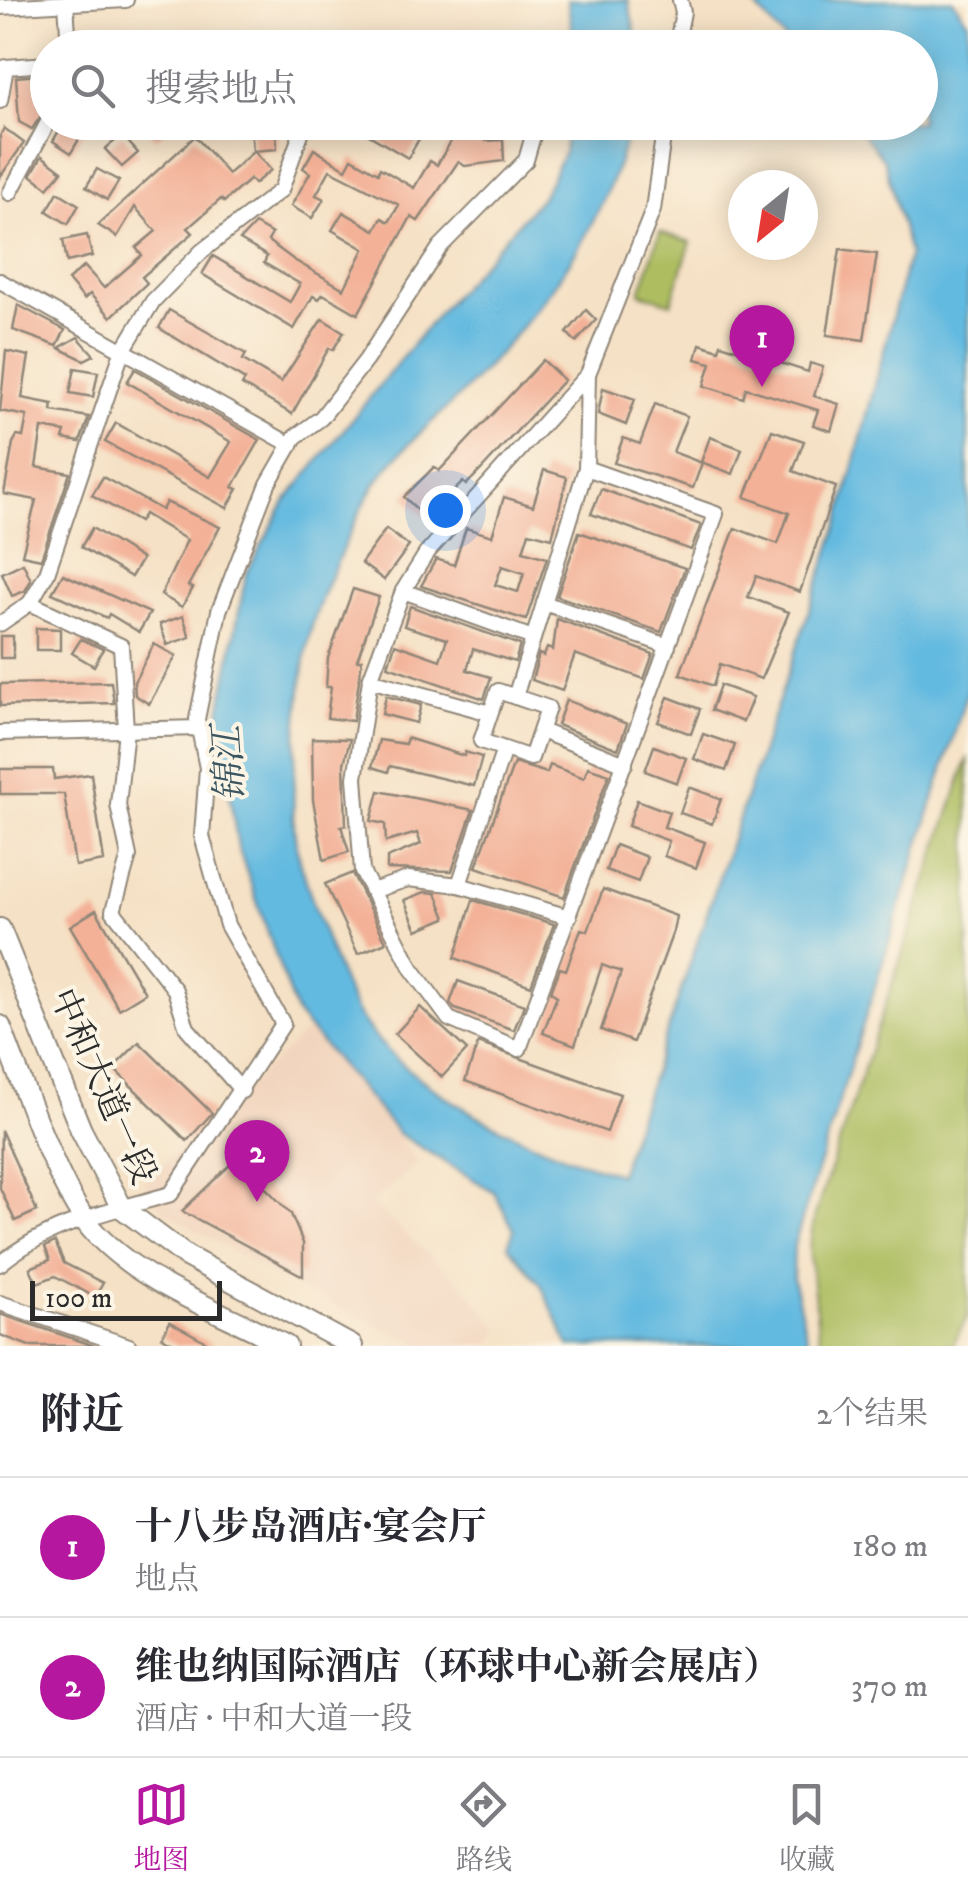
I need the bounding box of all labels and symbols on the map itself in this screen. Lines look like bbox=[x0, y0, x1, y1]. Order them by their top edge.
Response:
north arrow bbox=[728, 170, 818, 260]
pin: 1 bbox=[730, 304, 794, 387]
your location bbox=[420, 485, 471, 536]
water label: 锦江 bbox=[203, 719, 257, 803]
street label: 中和大道一段 bbox=[39, 982, 165, 1192]
pin: 2 bbox=[224, 1120, 290, 1202]
scale bar bbox=[30, 1276, 222, 1320]

